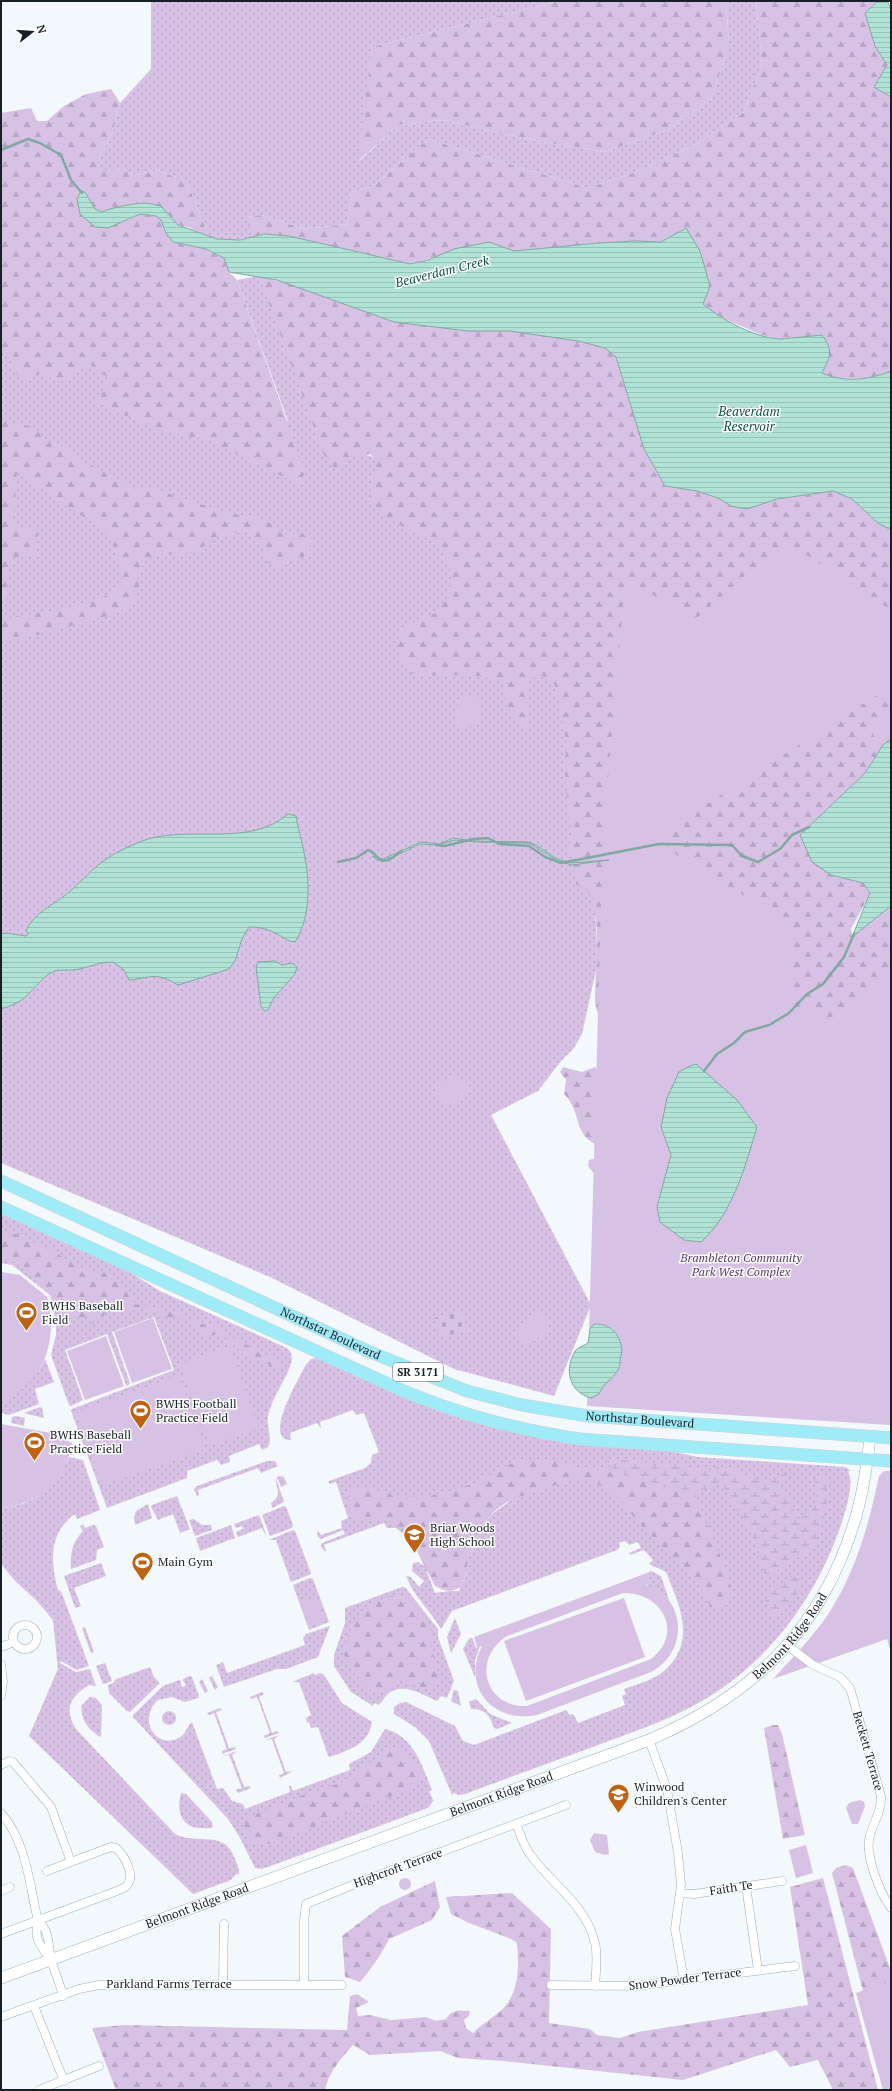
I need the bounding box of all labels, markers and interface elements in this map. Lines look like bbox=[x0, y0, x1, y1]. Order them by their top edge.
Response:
north arrow bbox=[12, 12, 52, 52]
text: N bbox=[34, 23, 50, 36]
water label: Beaverdam Creek bbox=[392, 250, 492, 292]
water label: Beaverdam Reservoir bbox=[717, 402, 780, 435]
park label: Brambleton Community Park West Complex bbox=[679, 1250, 802, 1279]
place label: BWHS Baseball Field bbox=[42, 1298, 124, 1327]
sports icon: BWHS Baseball Field bbox=[13, 1300, 39, 1333]
street label: Northstar Boulevard bbox=[278, 1304, 383, 1363]
road number: SR 3171 bbox=[393, 1363, 443, 1381]
place label: BWHS Football Practice Field bbox=[156, 1396, 237, 1425]
sports icon: BWHS Football Practice Field bbox=[127, 1398, 153, 1431]
street label: Northstar Boulevard bbox=[585, 1408, 695, 1431]
place label: BWHS Baseball Practice Field bbox=[50, 1427, 132, 1456]
sports icon: BWHS Baseball Practice Field bbox=[21, 1429, 47, 1462]
place label: Briar Woods High School bbox=[430, 1520, 495, 1549]
school or university icon: Briar Woods High School bbox=[401, 1522, 427, 1555]
sports icon: Main Gym bbox=[130, 1549, 156, 1582]
place label: Main Gym bbox=[158, 1554, 213, 1569]
street label: Belmont Ridge Road bbox=[749, 1590, 830, 1682]
street label: Beckett Terrace bbox=[850, 1709, 887, 1792]
street label: Belmont Ridge Road bbox=[448, 1768, 555, 1820]
place label: Winwood Children's Center bbox=[634, 1779, 727, 1808]
school or university icon: Winwood Children's Center bbox=[606, 1781, 632, 1814]
street label: Highcroft Terrace bbox=[351, 1845, 444, 1891]
street label: Faith Te bbox=[708, 1877, 753, 1898]
street label: Belmont Ridge Road bbox=[143, 1880, 251, 1931]
street label: Snow Powder Terrace bbox=[628, 1964, 742, 1993]
street label: Parkland Farms Terrace bbox=[106, 1976, 232, 1991]

